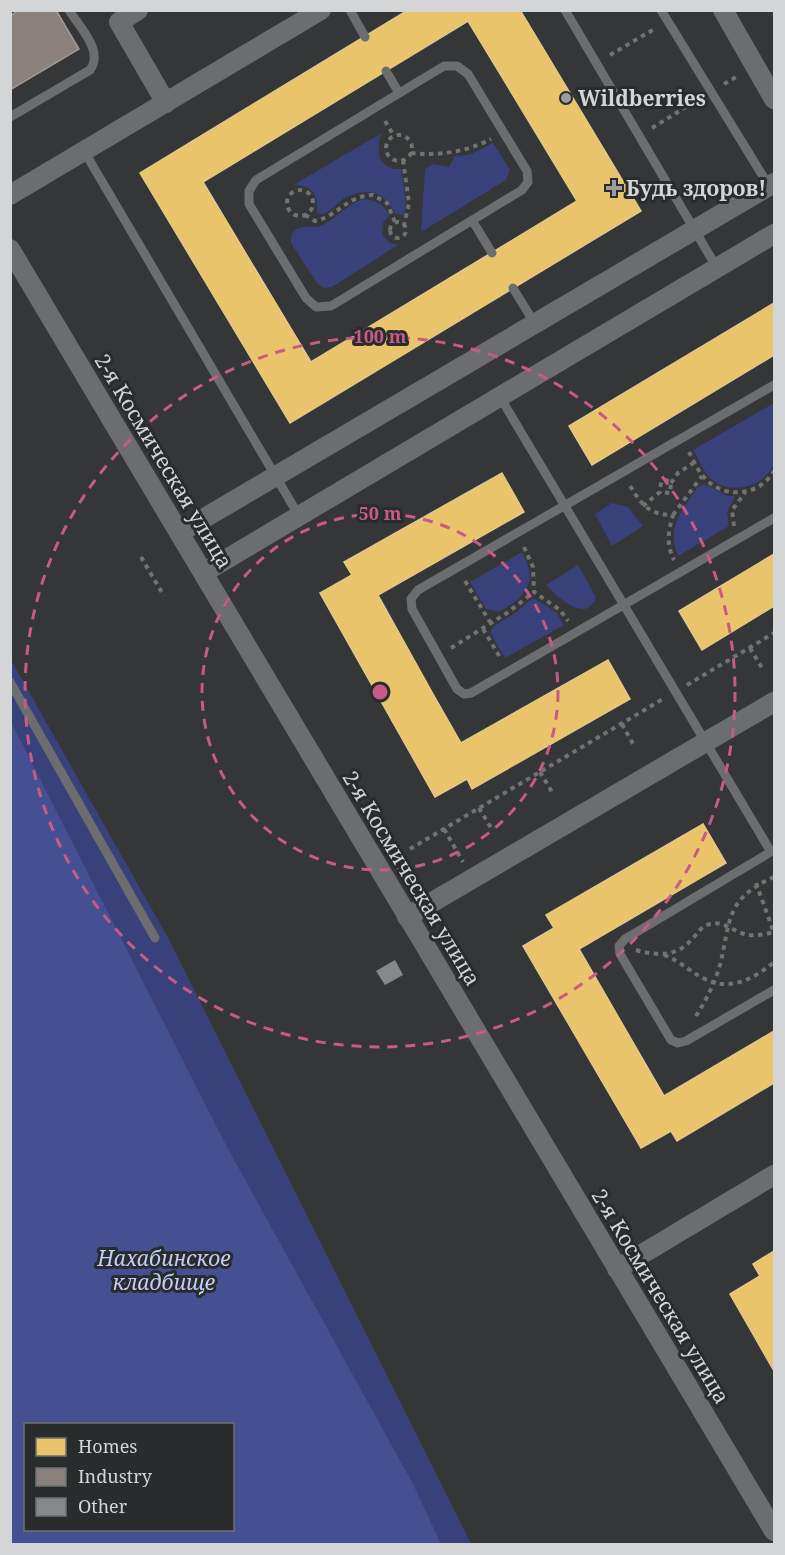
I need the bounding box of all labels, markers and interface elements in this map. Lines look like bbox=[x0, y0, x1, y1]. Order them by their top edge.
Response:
place label: Wildberries bbox=[578, 84, 706, 112]
marker: Wildberries bbox=[559, 91, 573, 105]
place label: Будь здоров! bbox=[626, 174, 766, 202]
marker: Будь здоров! bbox=[607, 181, 621, 195]
text: 100 m bbox=[354, 324, 407, 348]
street label: 2-я Космическая улица bbox=[89, 348, 239, 574]
text: 50 m bbox=[359, 501, 402, 525]
centre of rings bbox=[370, 682, 390, 702]
street label: 2-я Космическая улица bbox=[337, 765, 487, 991]
street label: 2-я Космическая улица bbox=[586, 1183, 736, 1409]
park label: Нахабинское кладбище bbox=[96, 1244, 231, 1296]
legend bbox=[24, 1423, 234, 1531]
text: Homes bbox=[78, 1434, 137, 1458]
text: Industry bbox=[78, 1464, 153, 1488]
text: Other bbox=[78, 1494, 128, 1518]

